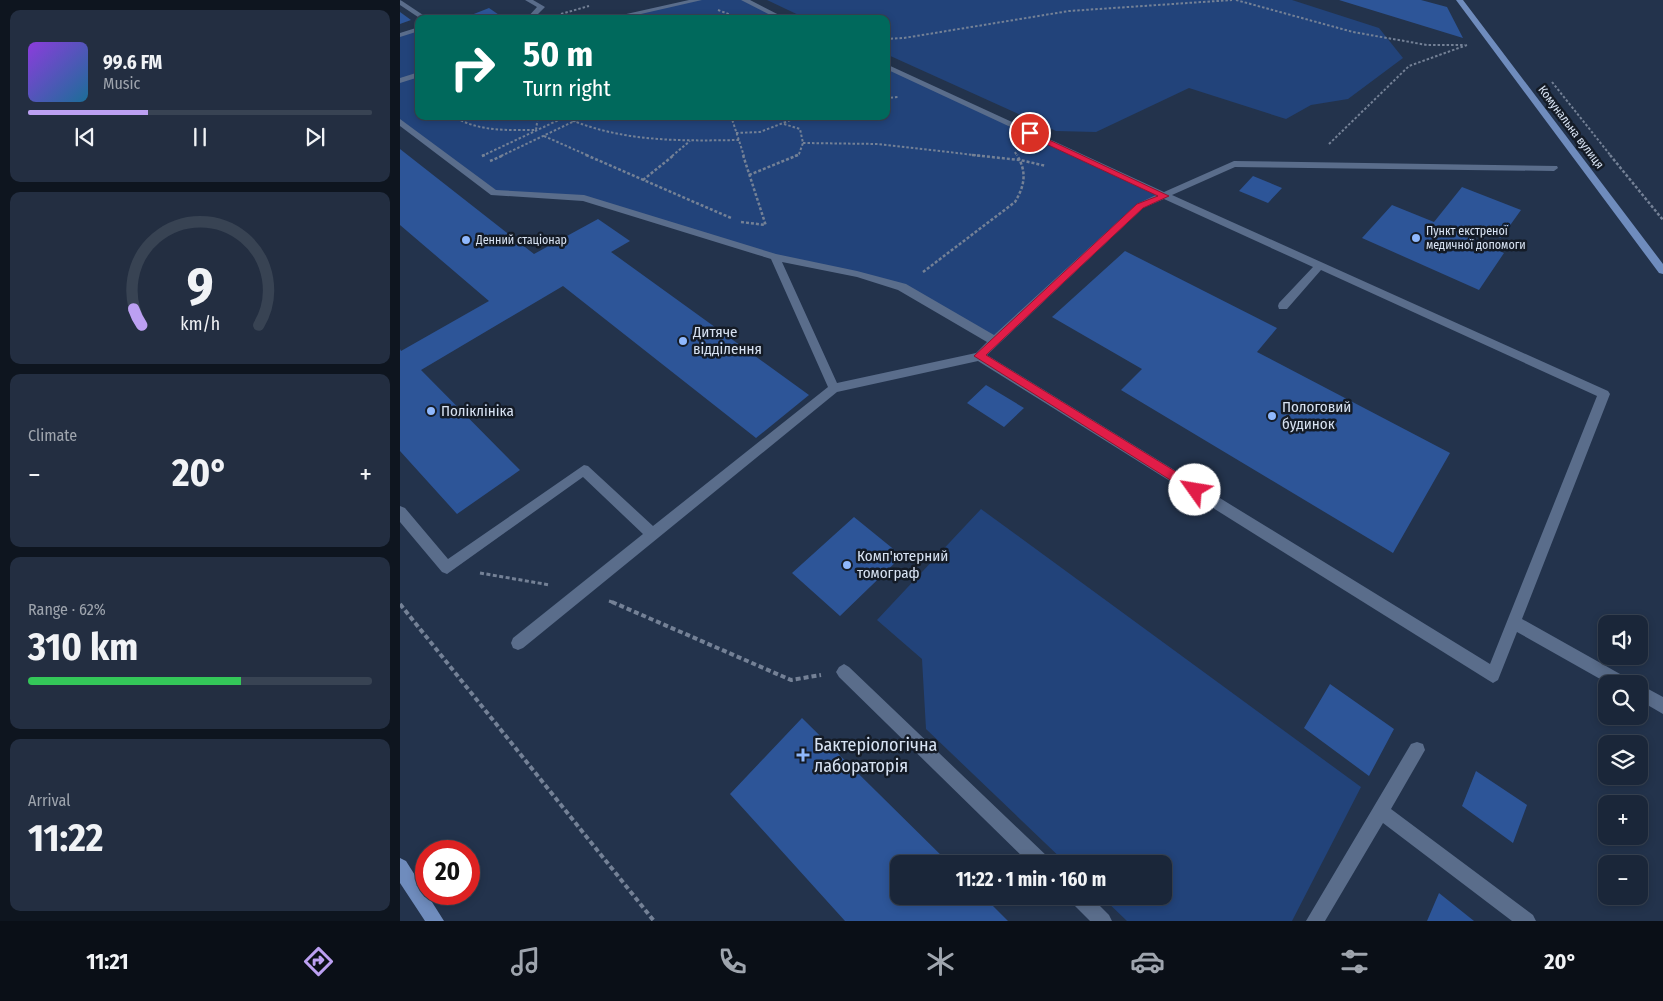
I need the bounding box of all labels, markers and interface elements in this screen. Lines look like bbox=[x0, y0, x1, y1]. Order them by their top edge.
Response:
text: 50 m bbox=[523, 33, 593, 75]
icon: right bbox=[440, 35, 505, 100]
text: 99.6 FM bbox=[103, 51, 162, 74]
text: Music bbox=[103, 74, 140, 93]
text: Turn right bbox=[523, 75, 611, 102]
street label: Комунальна вулиця bbox=[1535, 83, 1607, 171]
pin bbox=[1009, 112, 1051, 154]
icon: arrive bbox=[1016, 119, 1044, 147]
icon: previous bbox=[71, 123, 99, 151]
icon: pause bbox=[186, 123, 214, 151]
icon: next bbox=[301, 123, 329, 151]
place label: Пункт екстреної медичної допомоги bbox=[1426, 224, 1526, 252]
marker: Пункт екстреної медичної допомоги bbox=[1410, 232, 1422, 244]
place label: Денний стаціонар bbox=[475, 233, 567, 247]
marker: Денний стаціонар bbox=[460, 234, 472, 246]
text: 9 bbox=[187, 255, 213, 318]
text: km/h bbox=[180, 313, 220, 335]
place label: Дитяче відділення bbox=[692, 323, 762, 358]
marker: Дитяче відділення bbox=[677, 335, 689, 347]
place label: Пологовий будинок bbox=[1282, 398, 1351, 433]
place label: Поліклініка bbox=[441, 402, 514, 420]
marker: Поліклініка bbox=[425, 405, 437, 417]
marker: Пологовий будинок bbox=[1266, 410, 1278, 422]
text: Climate bbox=[28, 426, 77, 445]
text: 20° bbox=[172, 450, 228, 496]
text: − bbox=[28, 458, 41, 491]
text: + bbox=[359, 458, 372, 491]
position arrow bbox=[1168, 463, 1220, 515]
place label: Комп'ютерний томограф bbox=[857, 547, 948, 582]
marker: Комп'ютерний томограф bbox=[841, 559, 853, 571]
text: Range · 62% bbox=[28, 600, 106, 619]
map controls bbox=[1598, 615, 1648, 905]
button: sound bbox=[1598, 615, 1648, 665]
text: 310 km bbox=[28, 624, 138, 670]
button: search bbox=[1598, 675, 1648, 725]
place label: Бактеріологічна лабораторія bbox=[814, 734, 938, 777]
button: layers bbox=[1598, 735, 1648, 785]
marker: Бактеріологічна лабораторія bbox=[796, 748, 810, 762]
text: Arrival bbox=[28, 791, 70, 810]
button: + bbox=[1598, 795, 1648, 845]
text: 11:22 bbox=[28, 815, 103, 861]
speed limit sign: 20 bbox=[415, 840, 480, 905]
button: − bbox=[1598, 855, 1648, 905]
text: 11:22 · 1 min · 160 m bbox=[956, 868, 1106, 891]
icon: directions bbox=[301, 944, 336, 979]
icon: music bbox=[508, 944, 543, 979]
icon: phone bbox=[715, 944, 750, 979]
icon: climate bbox=[923, 944, 958, 979]
icon: car bbox=[1130, 944, 1165, 979]
icon: filters bbox=[1337, 944, 1372, 979]
text: 11:21 bbox=[86, 948, 129, 975]
text: 20° bbox=[1544, 948, 1577, 975]

